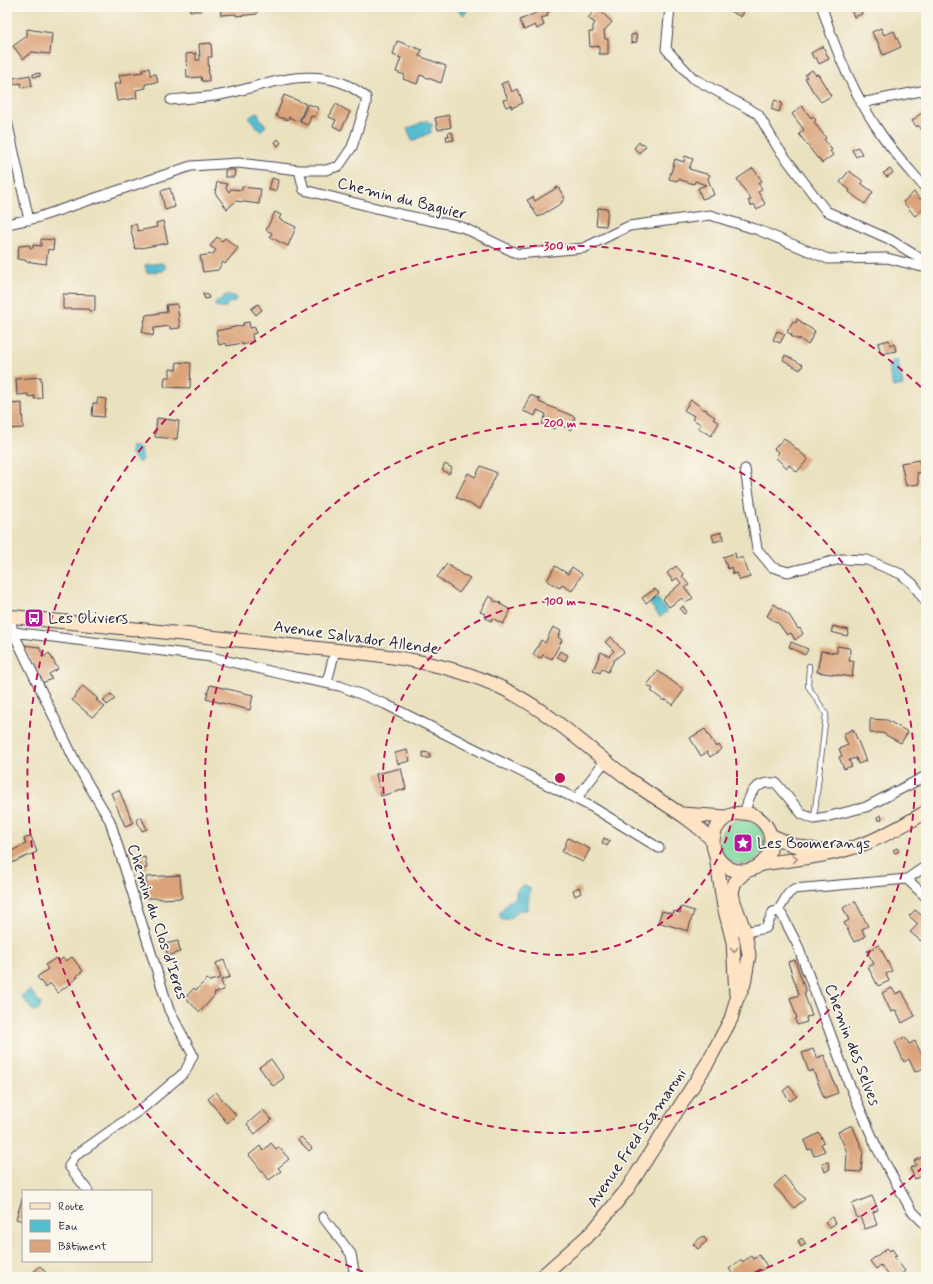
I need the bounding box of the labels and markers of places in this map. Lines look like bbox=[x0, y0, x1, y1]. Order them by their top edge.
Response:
bus stop icon: Les Oliviers bbox=[23, 607, 45, 629]
place label: Les Oliviers bbox=[48, 608, 128, 629]
centre of rings bbox=[553, 771, 567, 785]
place icon: Les Boomerangs bbox=[732, 832, 754, 854]
place label: Les Boomerangs bbox=[757, 833, 870, 854]

